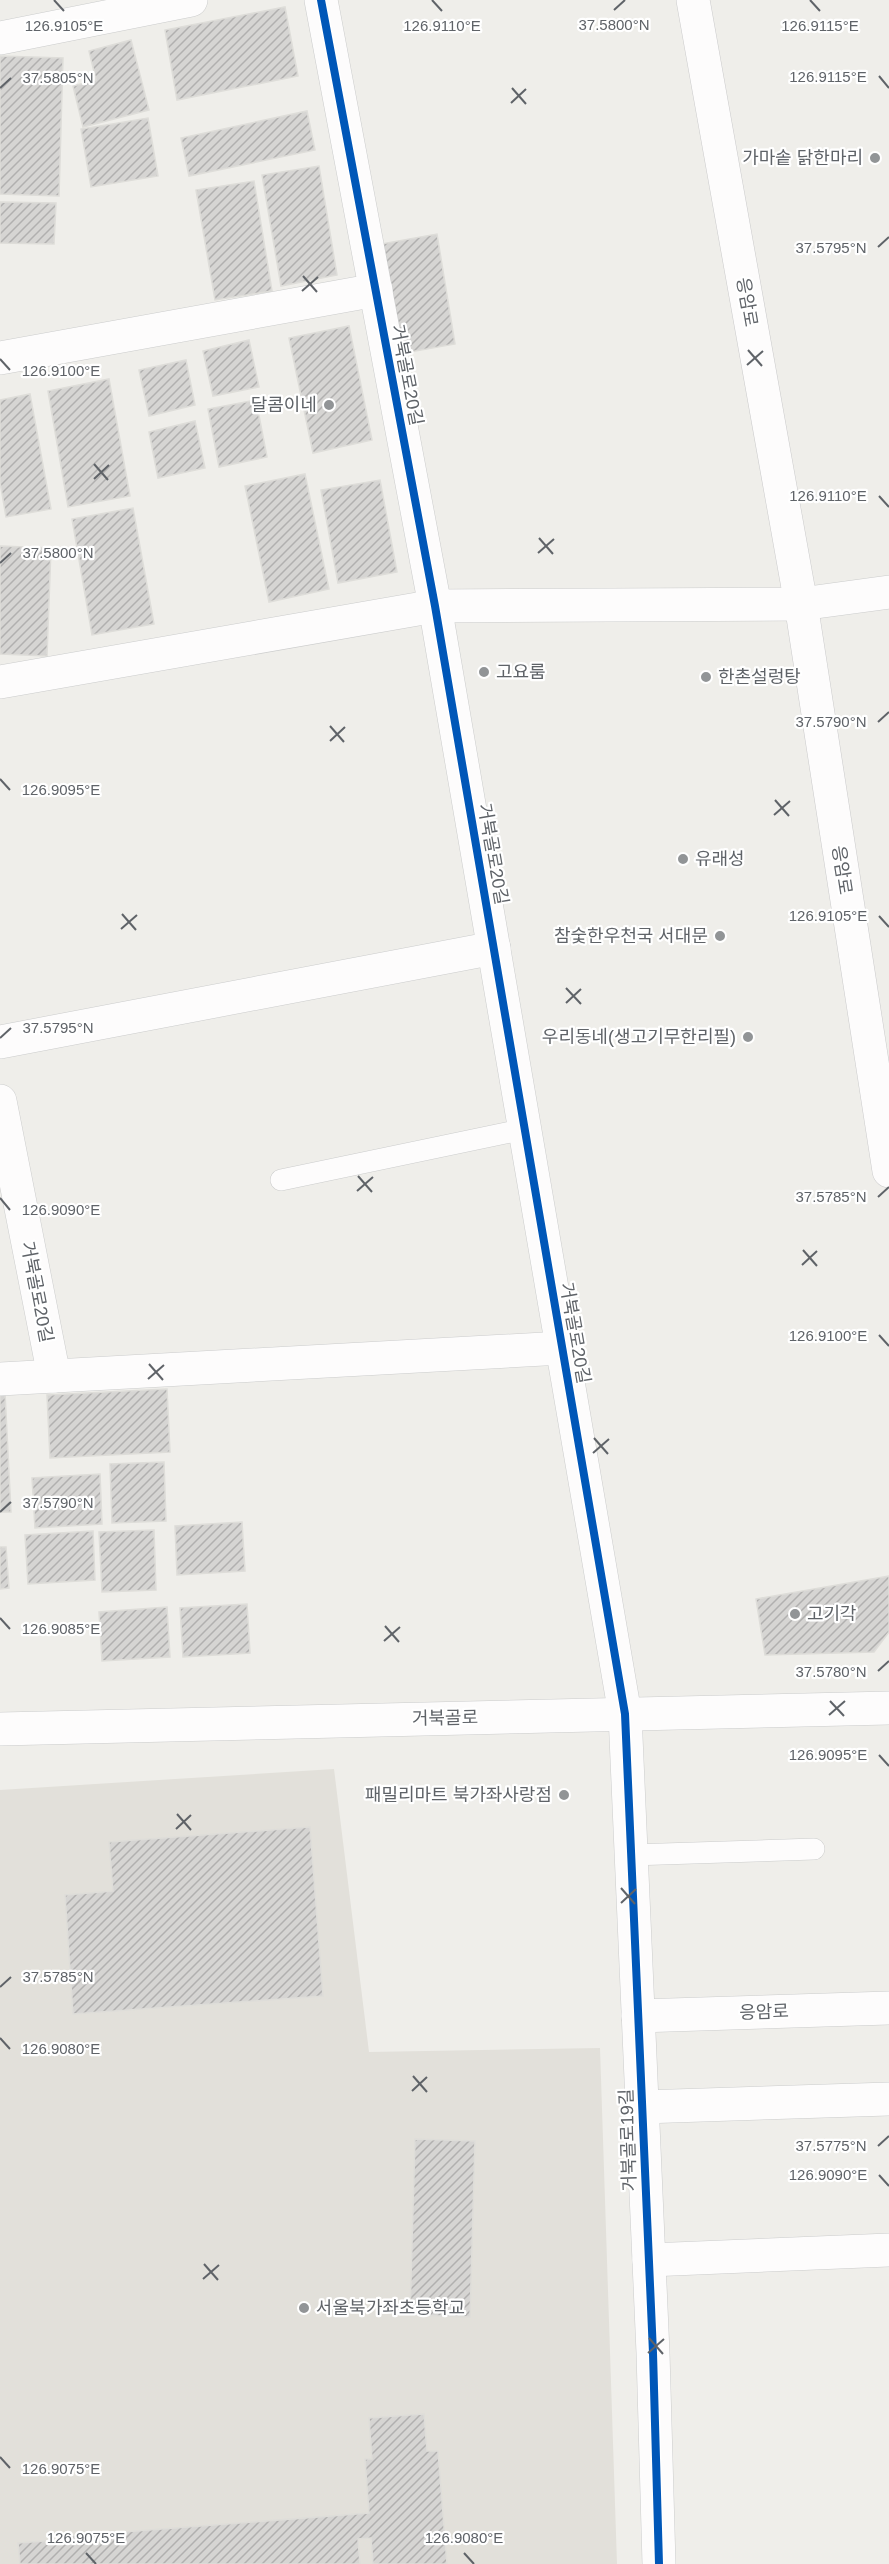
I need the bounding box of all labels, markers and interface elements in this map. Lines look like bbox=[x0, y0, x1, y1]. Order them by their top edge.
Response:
text: 37.5800°N bbox=[578, 16, 650, 33]
text: 126.9105°E bbox=[25, 17, 103, 34]
text: 126.9110°E bbox=[403, 17, 481, 34]
text: 126.9115°E bbox=[781, 17, 859, 34]
text: 126.9115°E bbox=[789, 68, 867, 85]
text: 37.5805°N bbox=[22, 69, 94, 86]
place label: 가마솥 닭한마리 bbox=[742, 148, 863, 168]
marker: 가마솥 닭한마리 bbox=[868, 151, 882, 165]
text: 37.5795°N bbox=[795, 239, 867, 256]
street label: 응암로 bbox=[733, 276, 761, 328]
street label: 거북골로20길 bbox=[387, 323, 427, 427]
text: 126.9100°E bbox=[22, 362, 100, 379]
place label: 달콤이네 bbox=[251, 395, 317, 415]
marker: 달콤이네 bbox=[322, 398, 336, 412]
text: 126.9110°E bbox=[789, 487, 867, 504]
text: 37.5800°N bbox=[22, 544, 94, 561]
place label: 고요룸 bbox=[496, 662, 546, 682]
marker: 고요룸 bbox=[477, 665, 491, 679]
place label: 한촌설렁탕 bbox=[718, 667, 801, 687]
marker: 한촌설렁탕 bbox=[699, 670, 713, 684]
text: 37.5790°N bbox=[795, 713, 867, 730]
text: 126.9095°E bbox=[22, 781, 100, 798]
street label: 거북골로20길 bbox=[474, 802, 512, 906]
street label: 응암로 bbox=[828, 844, 856, 896]
place label: 유래성 bbox=[695, 849, 745, 869]
marker: 유래성 bbox=[676, 852, 690, 866]
text: 126.9105°E bbox=[789, 907, 867, 924]
place label: 참숯한우천국 서대문 bbox=[554, 926, 708, 946]
marker: 참숯한우천국 서대문 bbox=[713, 929, 727, 943]
text: 37.5795°N bbox=[22, 1019, 94, 1036]
place label: 우리동네(생고기무한리필) bbox=[542, 1027, 736, 1047]
marker: 우리동네(생고기무한리필) bbox=[741, 1030, 755, 1044]
text: 37.5785°N bbox=[795, 1188, 867, 1205]
text: 126.9090°E bbox=[22, 1201, 100, 1218]
street label: 거북골로20길 bbox=[17, 1240, 57, 1344]
street label: 거북골로20길 bbox=[556, 1281, 594, 1385]
text: 126.9100°E bbox=[789, 1327, 867, 1344]
text: 37.5790°N bbox=[22, 1494, 94, 1511]
place label: 고기각 bbox=[807, 1604, 857, 1624]
marker: 고기각 bbox=[788, 1607, 802, 1621]
text: 126.9085°E bbox=[22, 1620, 100, 1637]
text: 37.5780°N bbox=[795, 1663, 867, 1680]
street label: 거북골로 bbox=[412, 1707, 478, 1729]
text: 126.9095°E bbox=[789, 1746, 867, 1763]
place label: 패밀리마트 북가좌사랑점 bbox=[365, 1785, 552, 1805]
marker: 패밀리마트 북가좌사랑점 bbox=[557, 1788, 571, 1802]
text: 37.5785°N bbox=[22, 1968, 94, 1985]
street label: 응암로 bbox=[739, 2001, 789, 2023]
text: 126.9080°E bbox=[22, 2040, 100, 2057]
street label: 거북골로19길 bbox=[616, 2088, 640, 2192]
text: 37.5775°N bbox=[795, 2137, 867, 2154]
text: 126.9090°E bbox=[789, 2166, 867, 2183]
place label: 서울북가좌초등학교 bbox=[316, 2298, 465, 2318]
marker: 서울북가좌초등학교 bbox=[297, 2301, 311, 2315]
text: 126.9075°E bbox=[22, 2460, 100, 2477]
text: 126.9075°E bbox=[47, 2529, 125, 2546]
text: 126.9080°E bbox=[425, 2529, 503, 2546]

